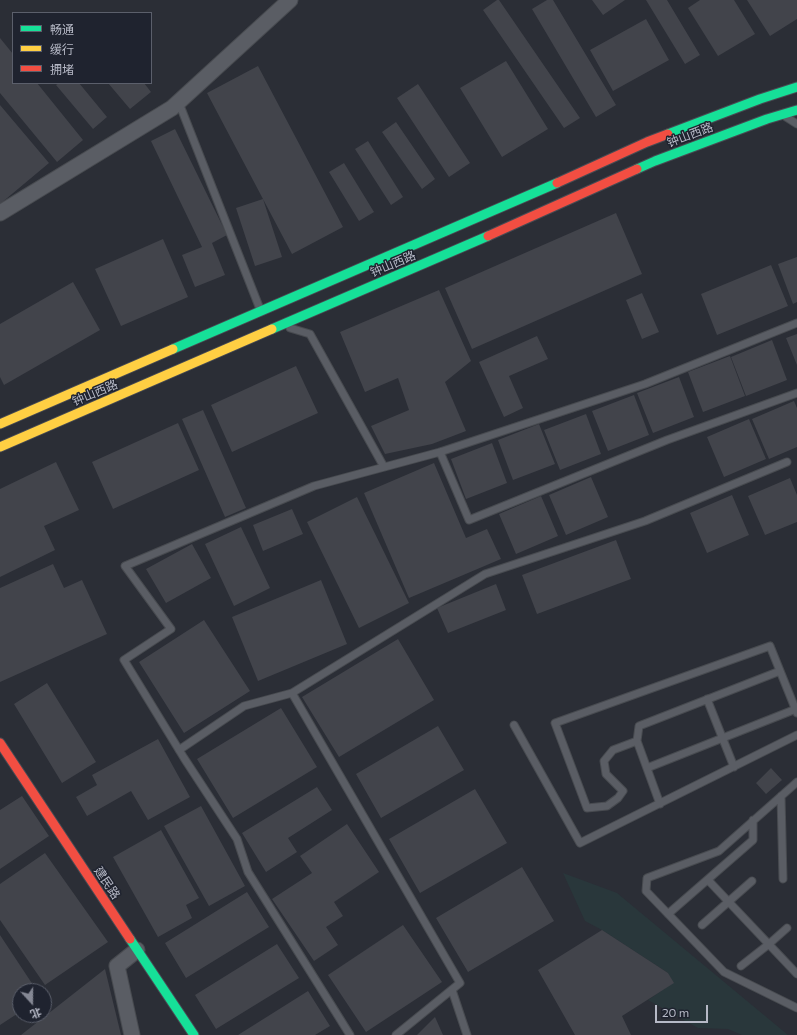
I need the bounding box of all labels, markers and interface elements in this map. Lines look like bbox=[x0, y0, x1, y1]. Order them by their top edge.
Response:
legend bbox=[12, 12, 152, 84]
text: 畅通 bbox=[50, 22, 74, 36]
text: 缓行 bbox=[50, 42, 74, 56]
text: 拥堵 bbox=[50, 62, 74, 76]
street label: 钟山西路 bbox=[665, 120, 715, 150]
street label: 钟山西路 bbox=[368, 248, 418, 280]
street label: 钟山西路 bbox=[70, 377, 120, 409]
street label: 建民路 bbox=[91, 864, 123, 902]
north arrow bbox=[12, 983, 52, 1023]
scale bar bbox=[657, 997, 710, 1023]
text: 20 m bbox=[662, 1005, 689, 1019]
text: 北 bbox=[29, 1006, 44, 1022]

